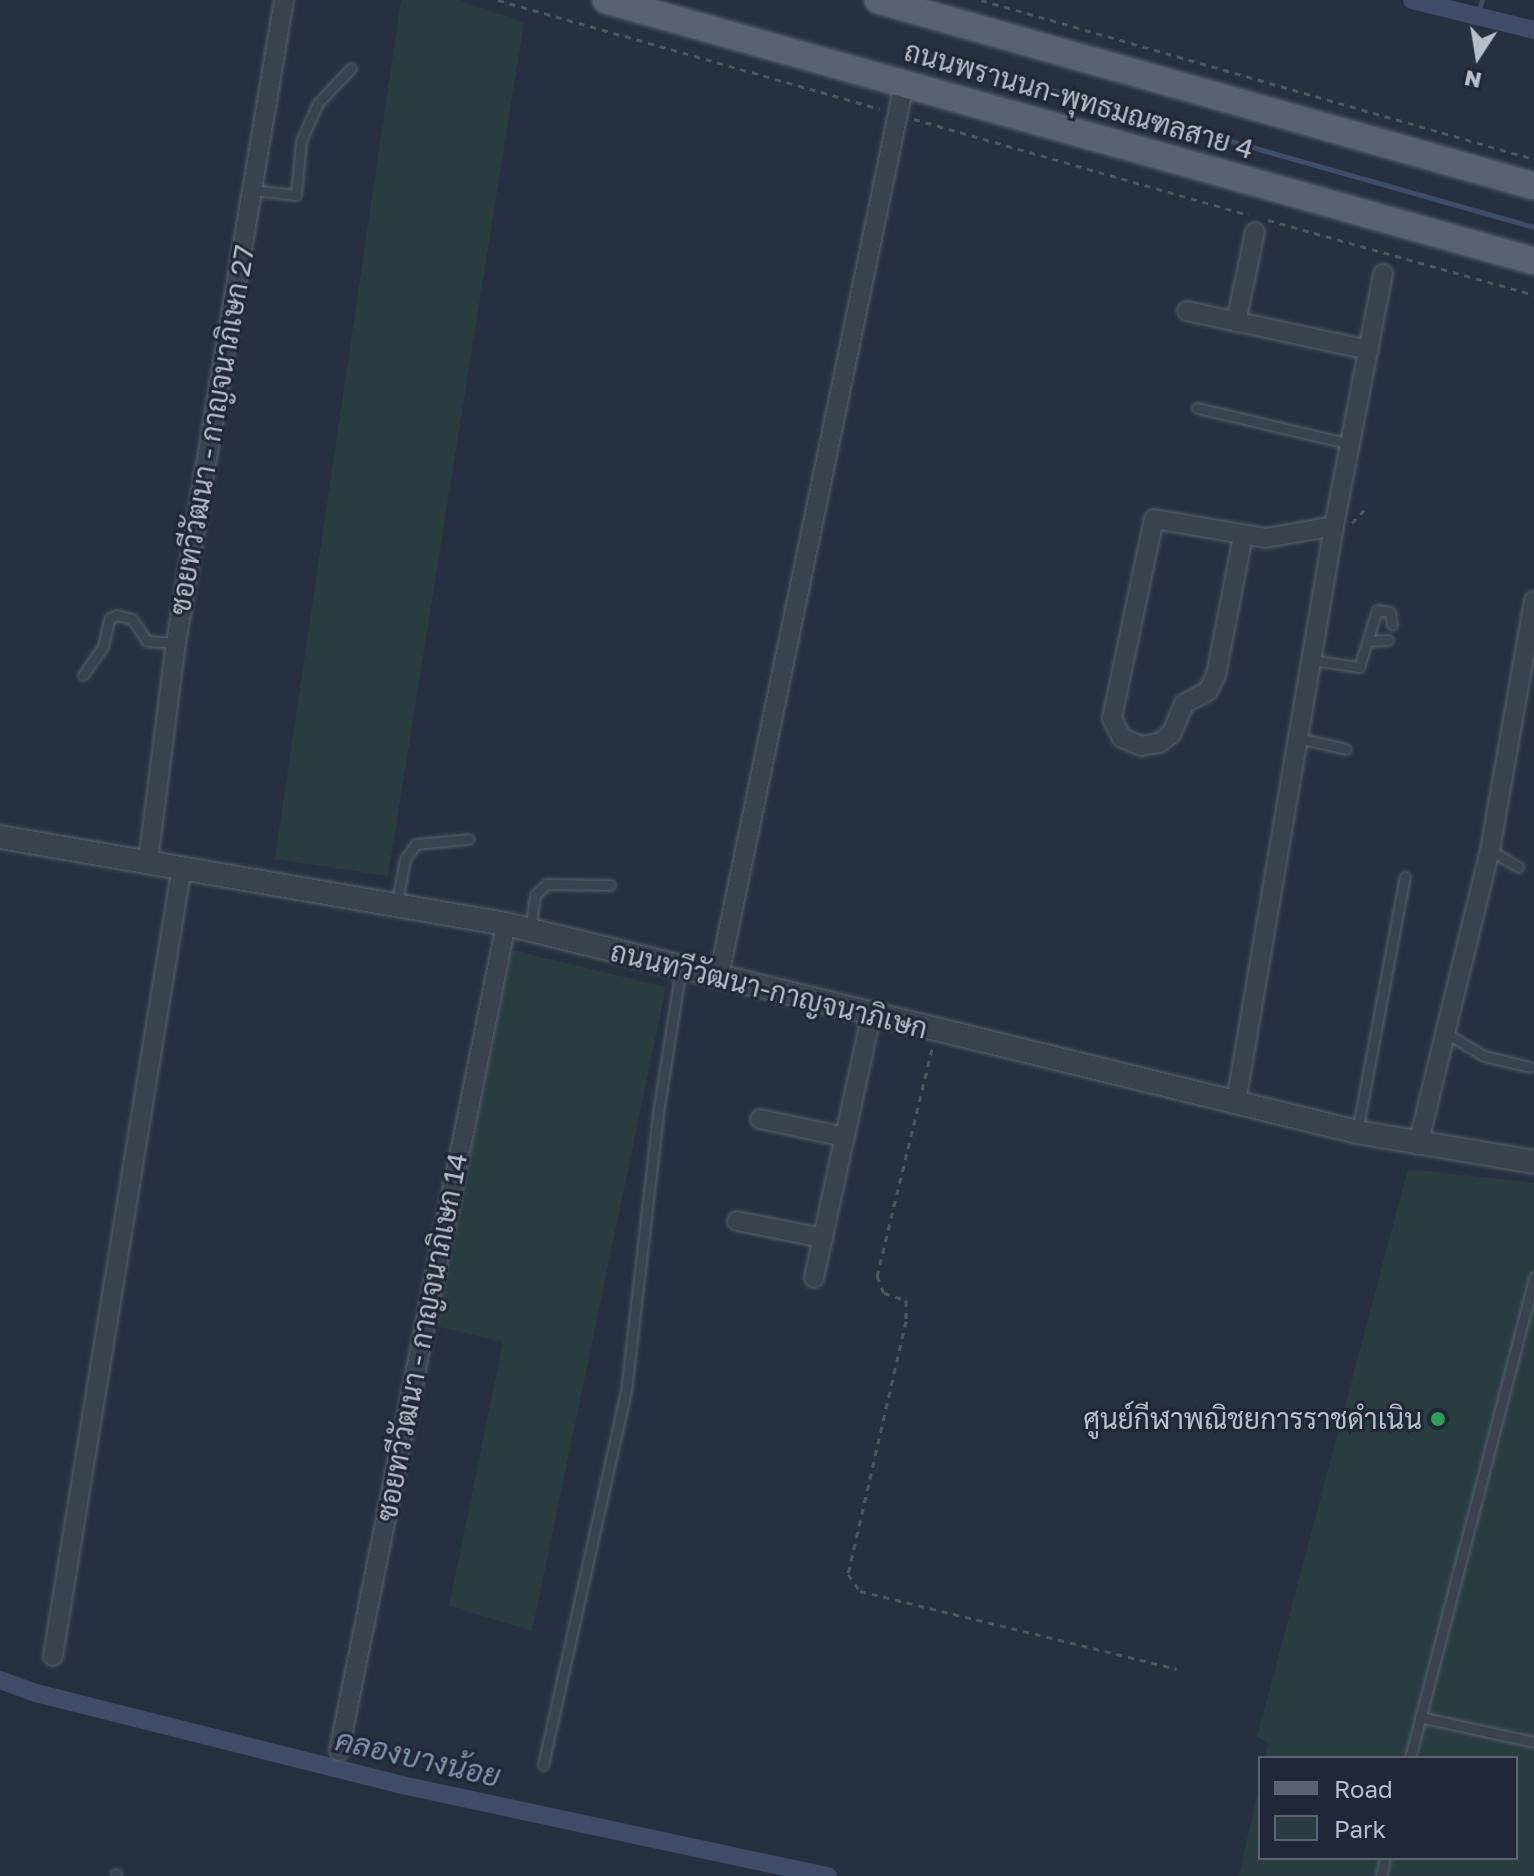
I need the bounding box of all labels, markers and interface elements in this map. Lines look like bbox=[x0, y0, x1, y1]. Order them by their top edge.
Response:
north arrow bbox=[1438, 16, 1518, 96]
street label: ถนนพรานนก-พุทธมณฑลสาย 4 bbox=[900, 34, 1258, 166]
text: N bbox=[1462, 65, 1484, 95]
street label: ซอยทวีวัฒนา - กาญจนาภิเษก 27 bbox=[163, 242, 261, 618]
street label: ถนนทวีวัฒนา-กาญจนาภิเษก bbox=[607, 934, 931, 1046]
street label: ซอยทวีวัฒนา - กาญจนาภิเษก 14 bbox=[370, 1150, 474, 1524]
place label: ศูนย์กีฬาพณิชยการราชดำเนิน bbox=[1083, 1402, 1422, 1436]
marker: ศูนย์กีฬาพณิชยการราชดำเนิน bbox=[1429, 1410, 1447, 1428]
water label: คลองบางน้อย bbox=[332, 1722, 504, 1794]
legend bbox=[1258, 1756, 1518, 1860]
text: Road bbox=[1334, 1774, 1393, 1803]
text: Park bbox=[1334, 1814, 1386, 1843]

